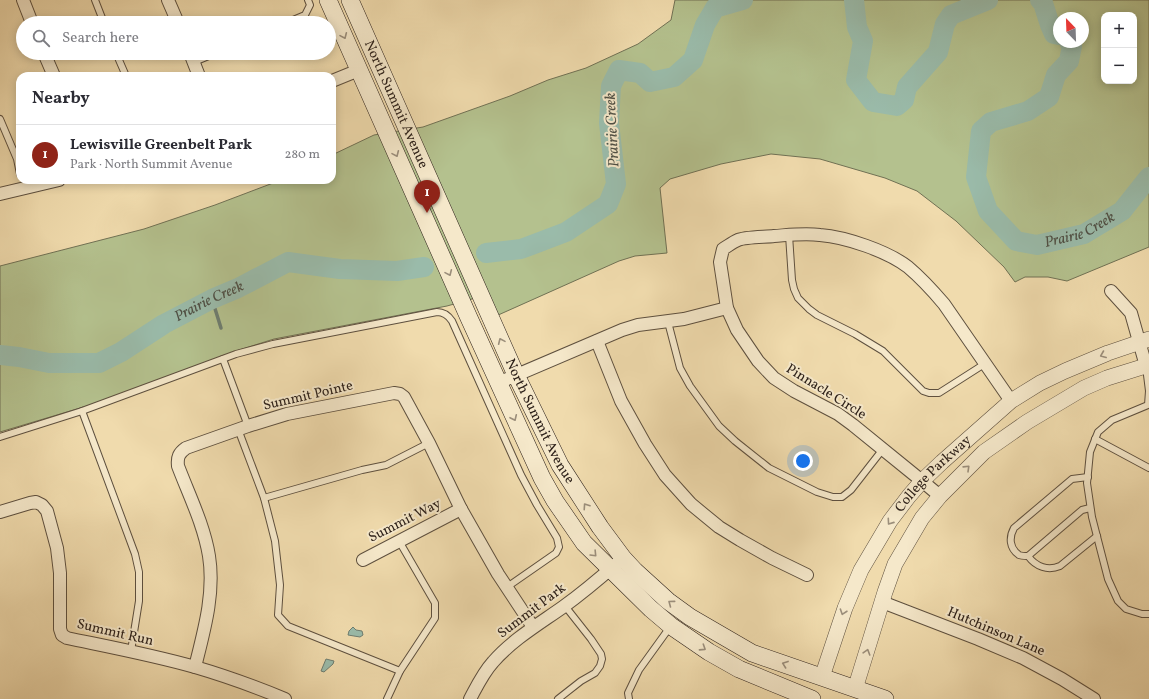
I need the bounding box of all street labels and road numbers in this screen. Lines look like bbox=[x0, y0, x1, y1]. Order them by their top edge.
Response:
street label: North Summit Avenue bbox=[360, 37, 433, 172]
street label: North Summit Avenue bbox=[500, 356, 579, 488]
street label: Pinnacle Circle bbox=[782, 360, 870, 424]
street label: Summit Pointe bbox=[261, 376, 355, 416]
street label: College Parkway bbox=[890, 431, 976, 516]
street label: Summit Way bbox=[365, 494, 445, 547]
street label: Summit Park bbox=[494, 579, 570, 643]
street label: Hutchinson Lane bbox=[944, 603, 1048, 661]
street label: Summit Run bbox=[75, 615, 155, 651]

